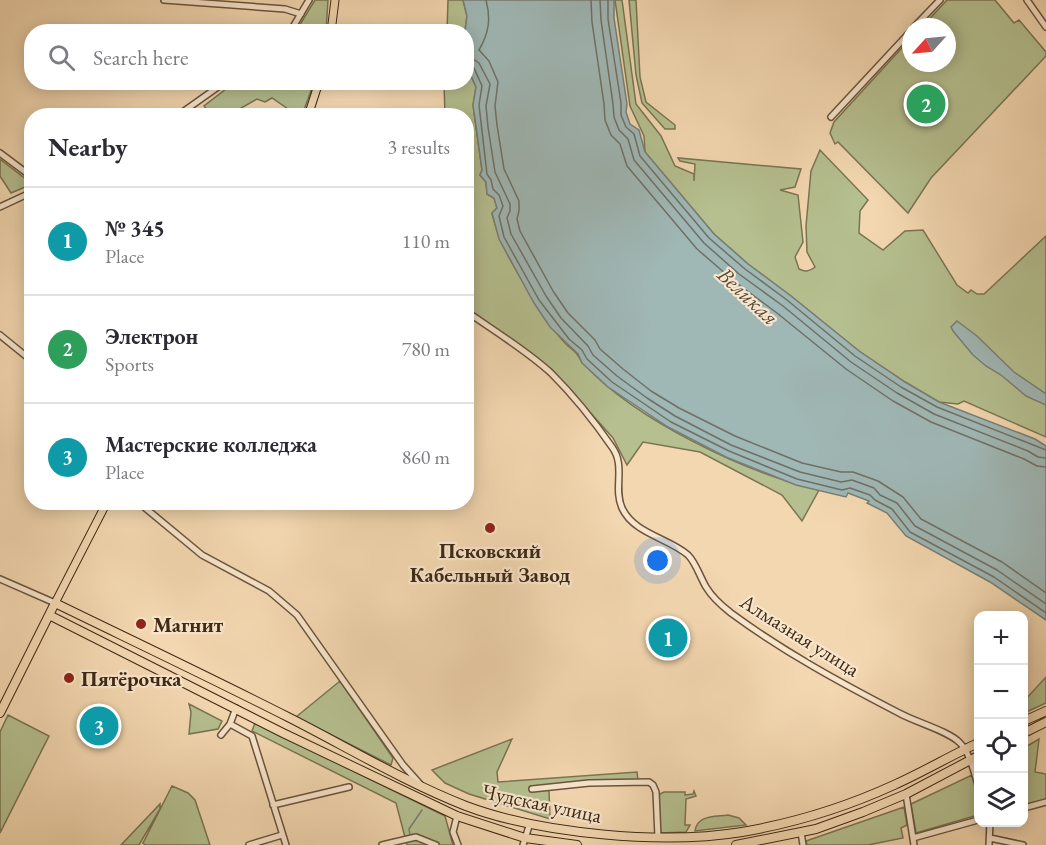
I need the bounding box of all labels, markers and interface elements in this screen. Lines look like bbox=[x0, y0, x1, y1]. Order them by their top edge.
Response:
north arrow bbox=[902, 18, 956, 72]
search box bbox=[24, 24, 474, 90]
icon: search bbox=[45, 41, 78, 74]
text: Search here bbox=[93, 43, 188, 72]
pin: 2 bbox=[906, 82, 946, 126]
text: Nearby bbox=[48, 130, 128, 164]
text: 3 results bbox=[387, 134, 450, 160]
text: № 345 bbox=[105, 214, 165, 243]
text: 1 bbox=[62, 228, 73, 254]
text: 110 m bbox=[402, 228, 450, 254]
text: Place bbox=[105, 243, 144, 269]
water label: Великая bbox=[710, 260, 785, 332]
text: Электрон bbox=[105, 322, 198, 351]
text: 2 bbox=[62, 336, 73, 362]
text: 780 m bbox=[402, 336, 450, 362]
text: Sports bbox=[105, 351, 154, 377]
text: Мастерские колледжа bbox=[105, 430, 317, 459]
text: 3 bbox=[62, 444, 73, 470]
text: 860 m bbox=[402, 444, 450, 470]
text: Place bbox=[105, 459, 144, 485]
marker: Псковский Кабельный Завод bbox=[483, 521, 497, 535]
place label: Псковский Кабельный Завод bbox=[410, 537, 570, 588]
your location bbox=[643, 546, 672, 575]
street label: Алмазная улица bbox=[734, 587, 865, 683]
place label: Магнит bbox=[153, 611, 224, 638]
map controls bbox=[974, 611, 1028, 827]
button: + bbox=[974, 611, 1028, 665]
pin: 1 bbox=[648, 616, 688, 660]
marker: Магнит bbox=[134, 617, 148, 631]
place label: Пятёрочка bbox=[81, 665, 182, 692]
button: − bbox=[974, 665, 1028, 719]
marker: Пятёрочка bbox=[62, 671, 76, 685]
pin: 3 bbox=[80, 704, 118, 748]
button: locate bbox=[974, 719, 1028, 773]
button: layers bbox=[974, 773, 1028, 827]
street label: Чудская улица bbox=[480, 777, 605, 829]

